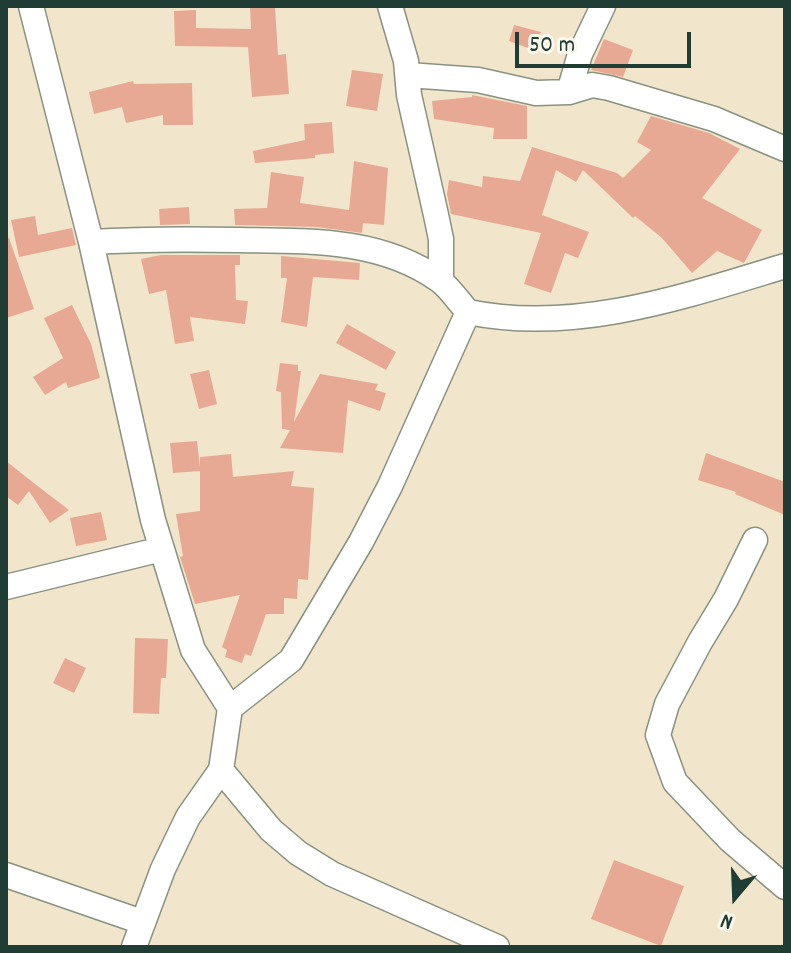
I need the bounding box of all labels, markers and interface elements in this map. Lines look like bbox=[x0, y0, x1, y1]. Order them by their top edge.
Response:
scale bar bbox=[519, 16, 695, 66]
text: 50 m bbox=[529, 29, 575, 63]
north arrow bbox=[695, 857, 775, 937]
text: N bbox=[717, 904, 737, 937]

